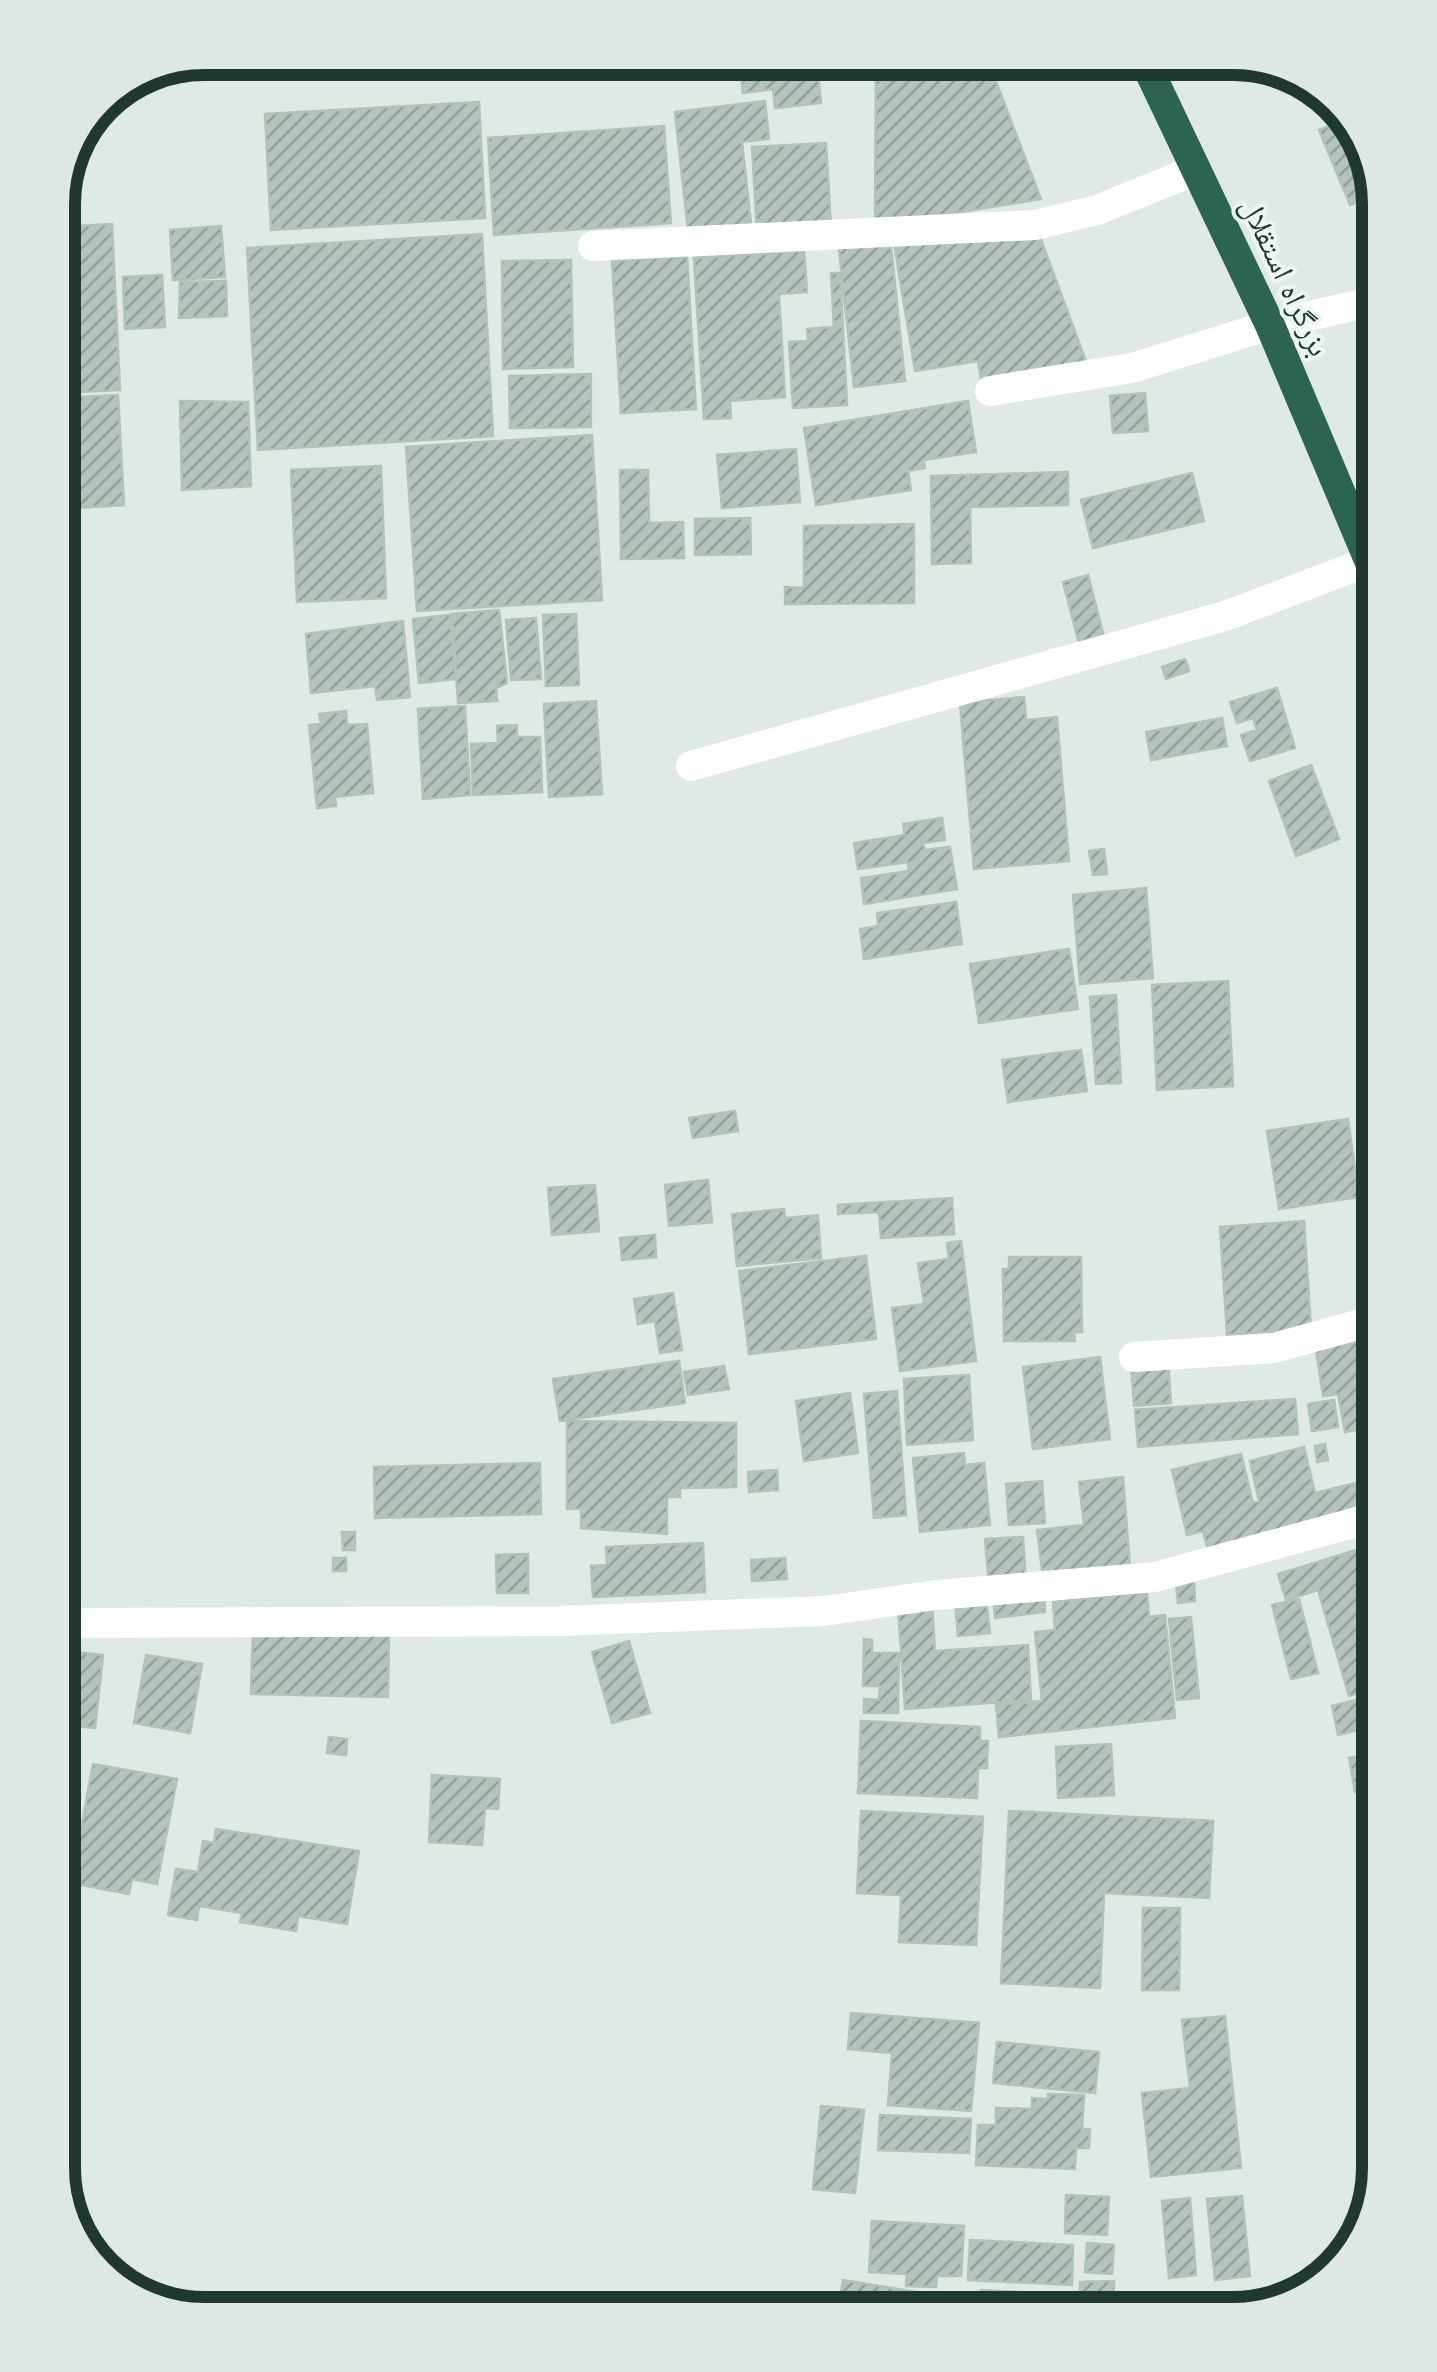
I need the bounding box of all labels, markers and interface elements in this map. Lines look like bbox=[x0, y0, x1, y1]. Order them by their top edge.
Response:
street label: بزرگراه استقلال bbox=[1230, 191, 1341, 363]

